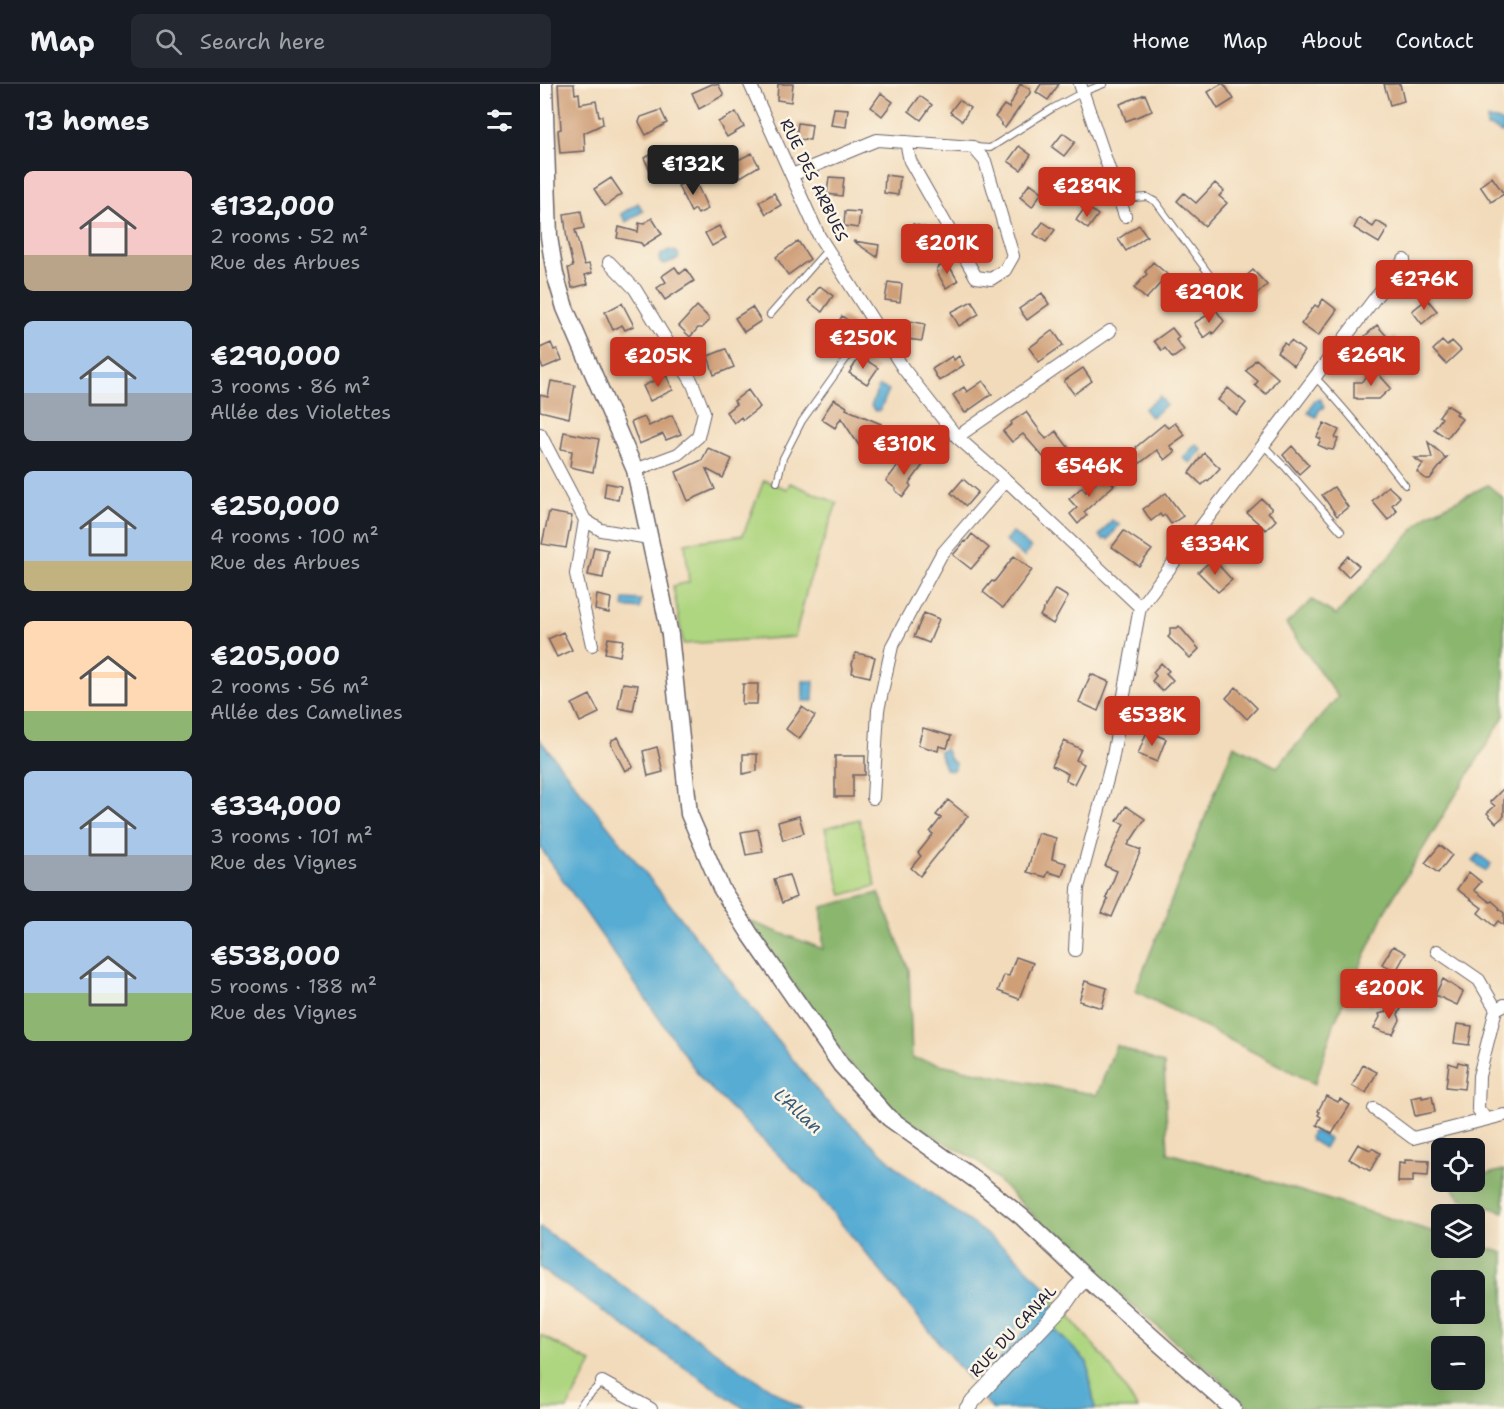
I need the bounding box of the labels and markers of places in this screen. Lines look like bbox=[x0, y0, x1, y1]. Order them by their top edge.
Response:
pin: €132K bbox=[651, 145, 735, 196]
pin: €289K bbox=[1045, 167, 1129, 218]
pin: €201K bbox=[905, 224, 989, 275]
pin: €276K bbox=[1382, 260, 1466, 311]
pin: €290K bbox=[1167, 273, 1251, 324]
pin: €250K bbox=[821, 319, 905, 370]
pin: €269K bbox=[1329, 336, 1413, 387]
pin: €205K bbox=[616, 337, 700, 388]
pin: €310K bbox=[862, 425, 946, 476]
pin: €546K bbox=[1047, 447, 1131, 498]
pin: €334K bbox=[1173, 525, 1257, 576]
pin: €538K bbox=[1110, 696, 1194, 747]
pin: €200K bbox=[1347, 969, 1431, 1020]

